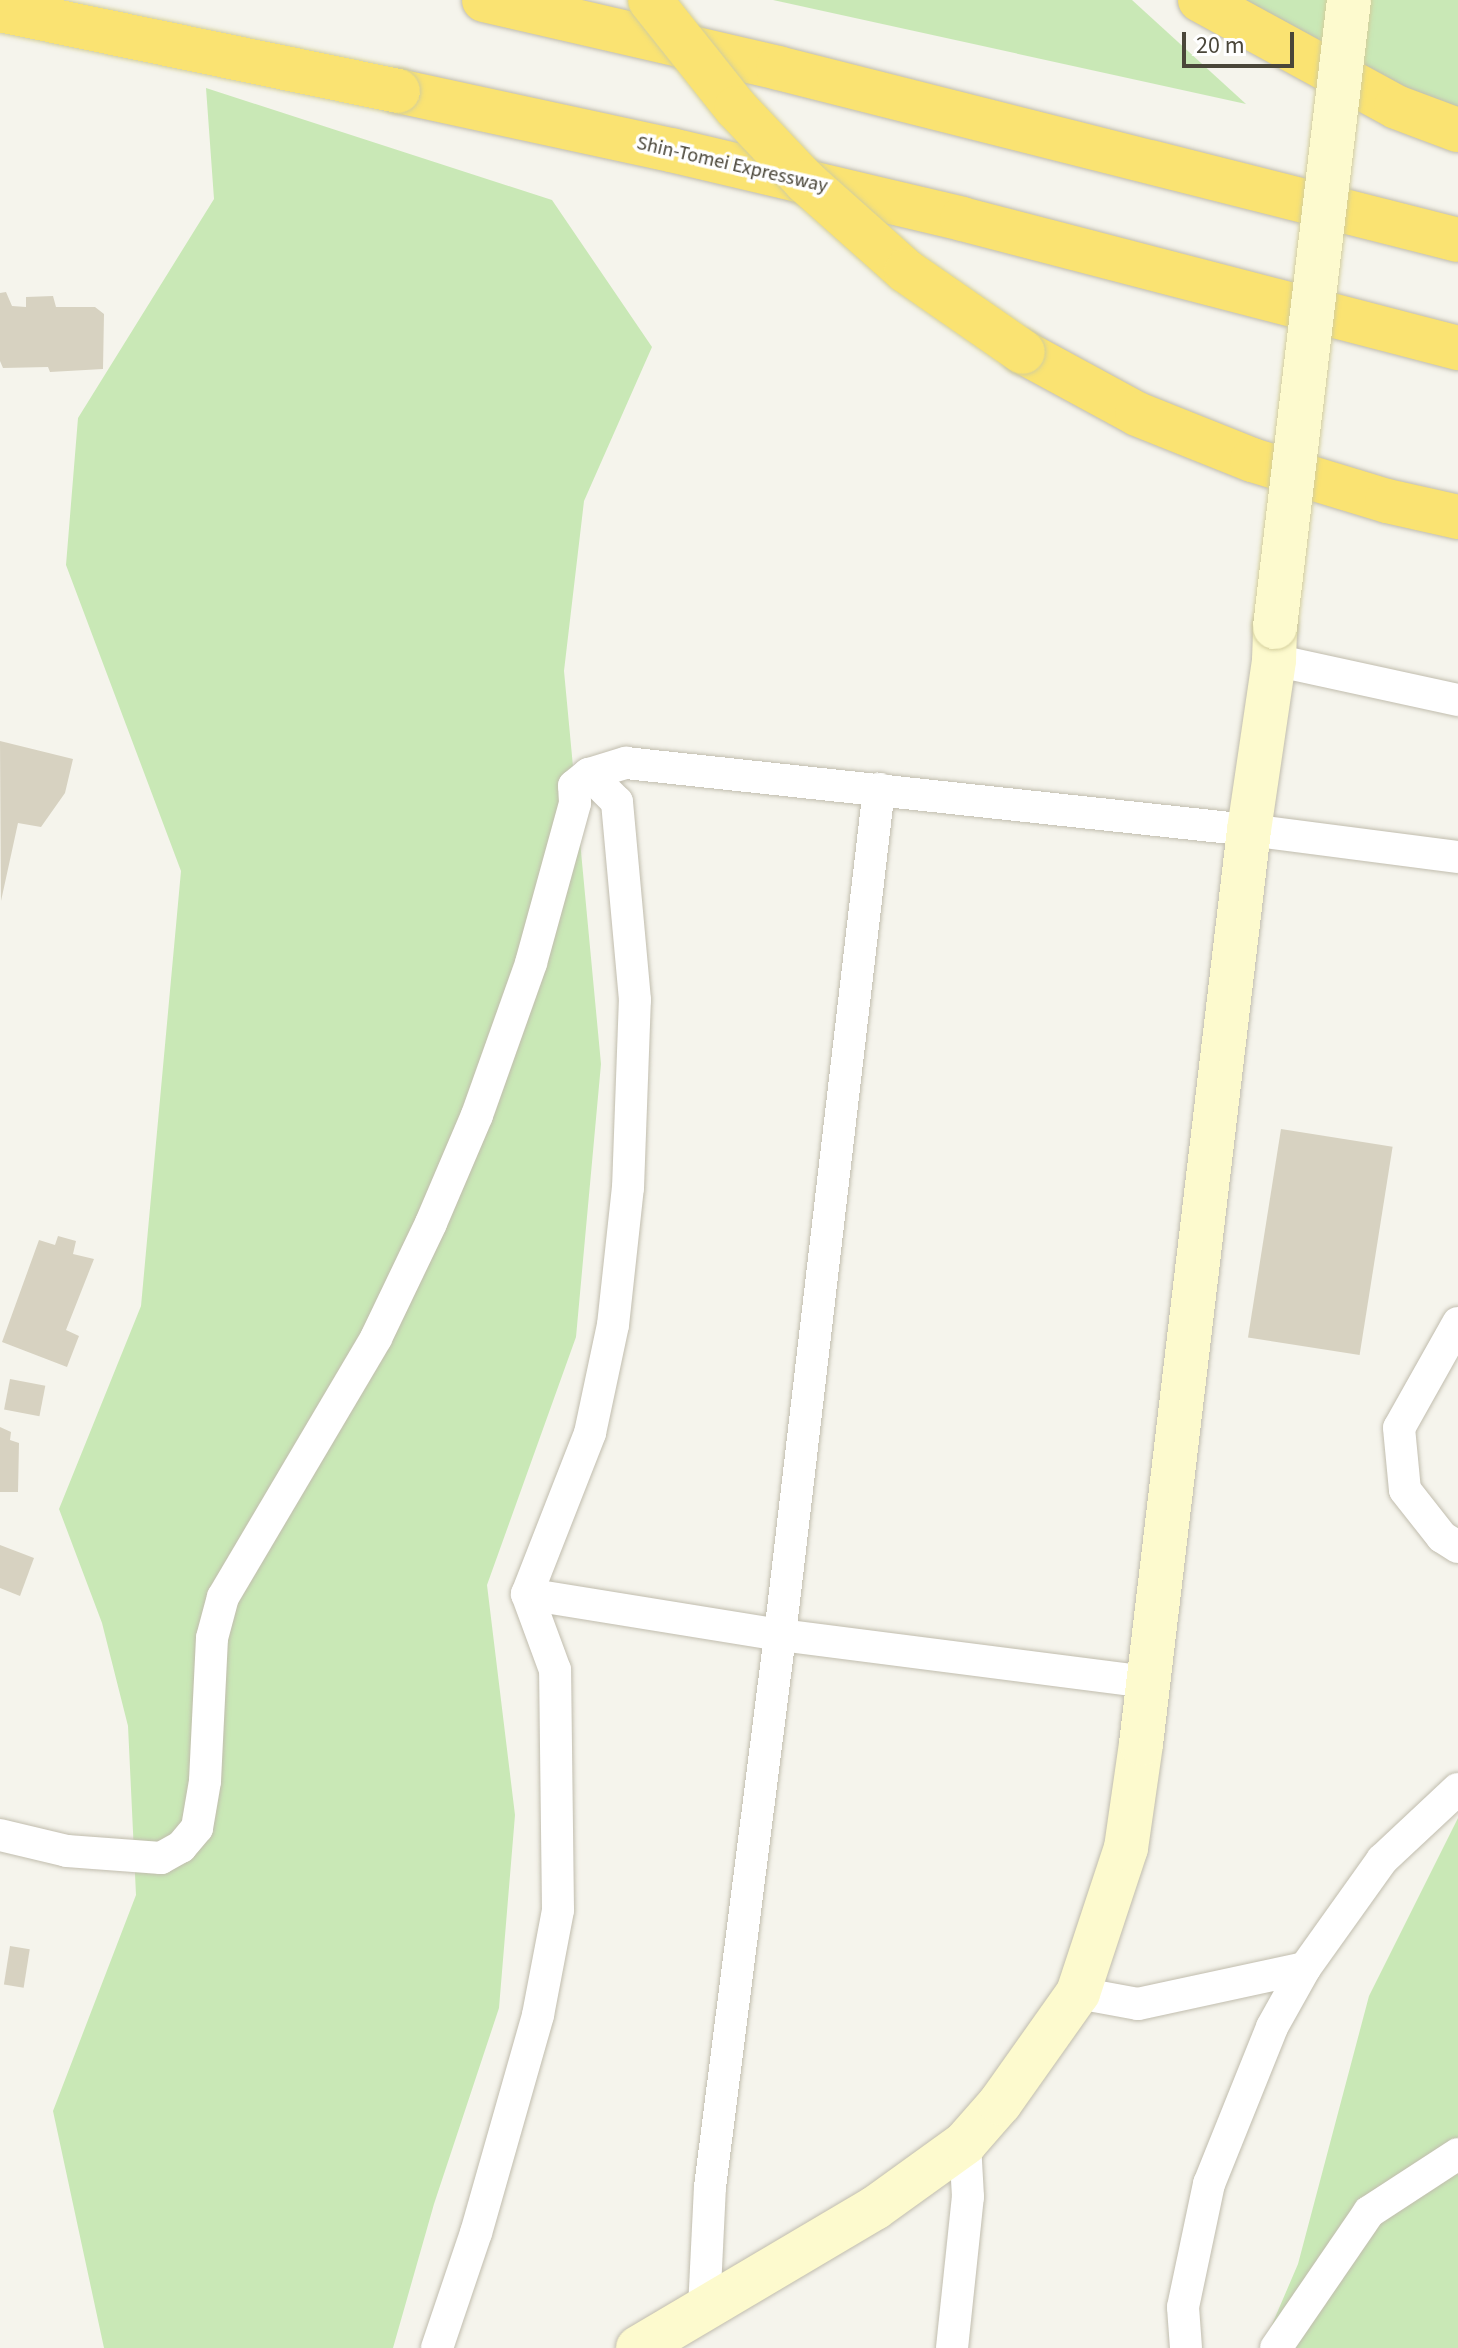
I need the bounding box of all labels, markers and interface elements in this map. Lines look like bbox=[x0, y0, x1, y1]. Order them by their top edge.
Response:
scale bar bbox=[1186, 16, 1298, 66]
text: 20 m bbox=[1196, 28, 1245, 63]
street label: Shin-Tomei Expressway bbox=[634, 131, 830, 199]

